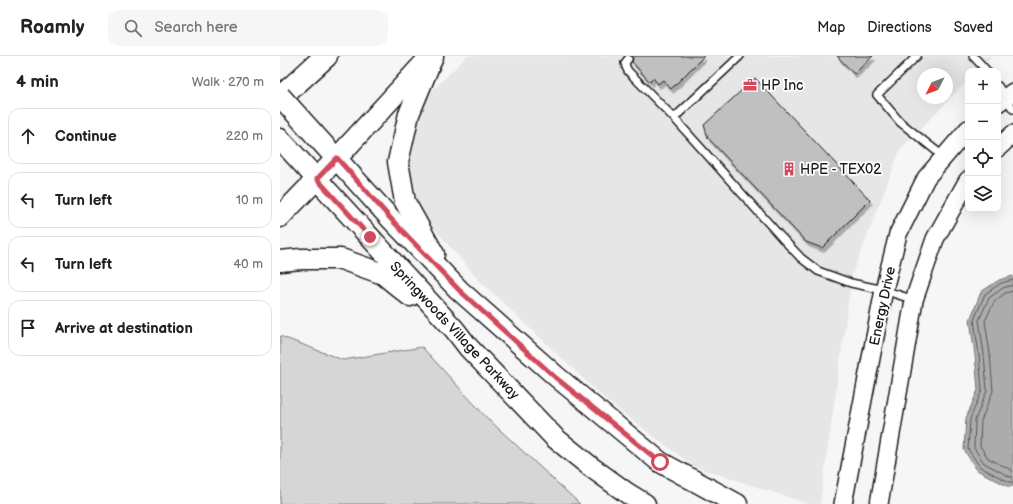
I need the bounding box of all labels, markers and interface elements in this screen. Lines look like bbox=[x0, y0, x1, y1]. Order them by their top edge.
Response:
search box bbox=[108, 10, 388, 46]
text: Roamly bbox=[20, 16, 84, 39]
icon: search bbox=[122, 17, 144, 39]
text: Search here bbox=[154, 18, 238, 37]
text: Map bbox=[817, 19, 845, 36]
text: Directions bbox=[867, 19, 932, 36]
text: Saved bbox=[954, 19, 993, 36]
north arrow bbox=[917, 68, 953, 104]
map controls bbox=[965, 68, 1001, 212]
button: + bbox=[965, 68, 1001, 104]
text: 4 min bbox=[16, 72, 59, 92]
text: Walk · 270 m bbox=[192, 74, 264, 90]
office icon: HP Inc bbox=[742, 77, 758, 93]
place label: HP Inc bbox=[761, 77, 804, 94]
button: − bbox=[965, 104, 1001, 140]
icon: ahead bbox=[17, 125, 39, 147]
text: Continue bbox=[55, 127, 117, 146]
text: 220 m bbox=[226, 128, 263, 144]
button: locate bbox=[965, 140, 1001, 176]
building icon: HPE - TEX02 bbox=[781, 161, 797, 177]
place label: HPE - TEX02 bbox=[800, 161, 882, 178]
button: layers bbox=[965, 176, 1001, 212]
icon: left bbox=[17, 189, 39, 211]
text: Turn left bbox=[55, 191, 112, 210]
text: 10 m bbox=[236, 192, 263, 208]
route end bbox=[361, 228, 379, 246]
icon: left bbox=[17, 253, 39, 275]
text: Turn left bbox=[55, 255, 112, 274]
text: 40 m bbox=[233, 256, 263, 272]
street label: Springwoods Village Parkway bbox=[386, 258, 523, 403]
street label: Energy Drive bbox=[866, 265, 899, 347]
icon: arrive bbox=[17, 317, 39, 339]
text: Arrive at destination bbox=[55, 319, 193, 338]
route start bbox=[651, 453, 669, 471]

